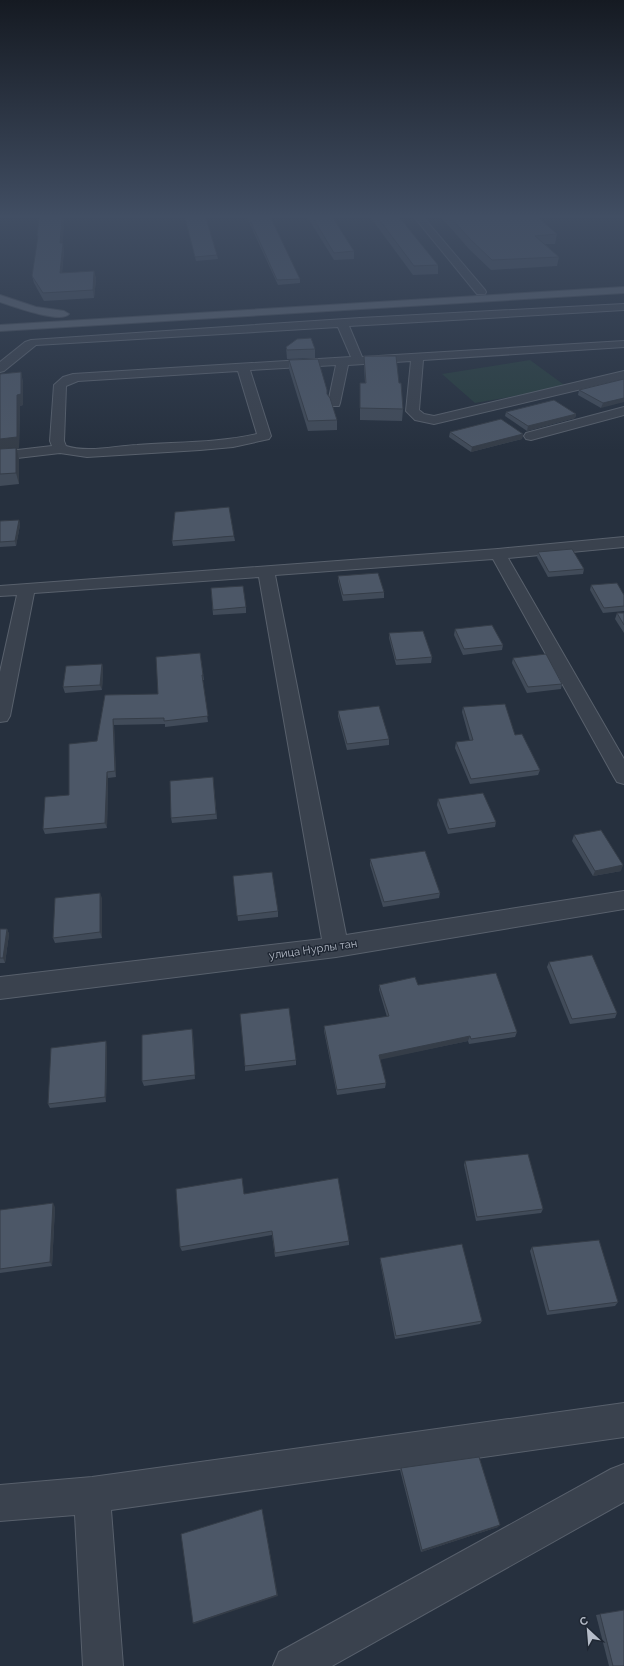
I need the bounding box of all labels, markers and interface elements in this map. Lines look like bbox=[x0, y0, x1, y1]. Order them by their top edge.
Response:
street label: улица Нурлы тан bbox=[268, 937, 358, 962]
north arrow bbox=[568, 1610, 608, 1650]
text: С bbox=[578, 1614, 590, 1629]

